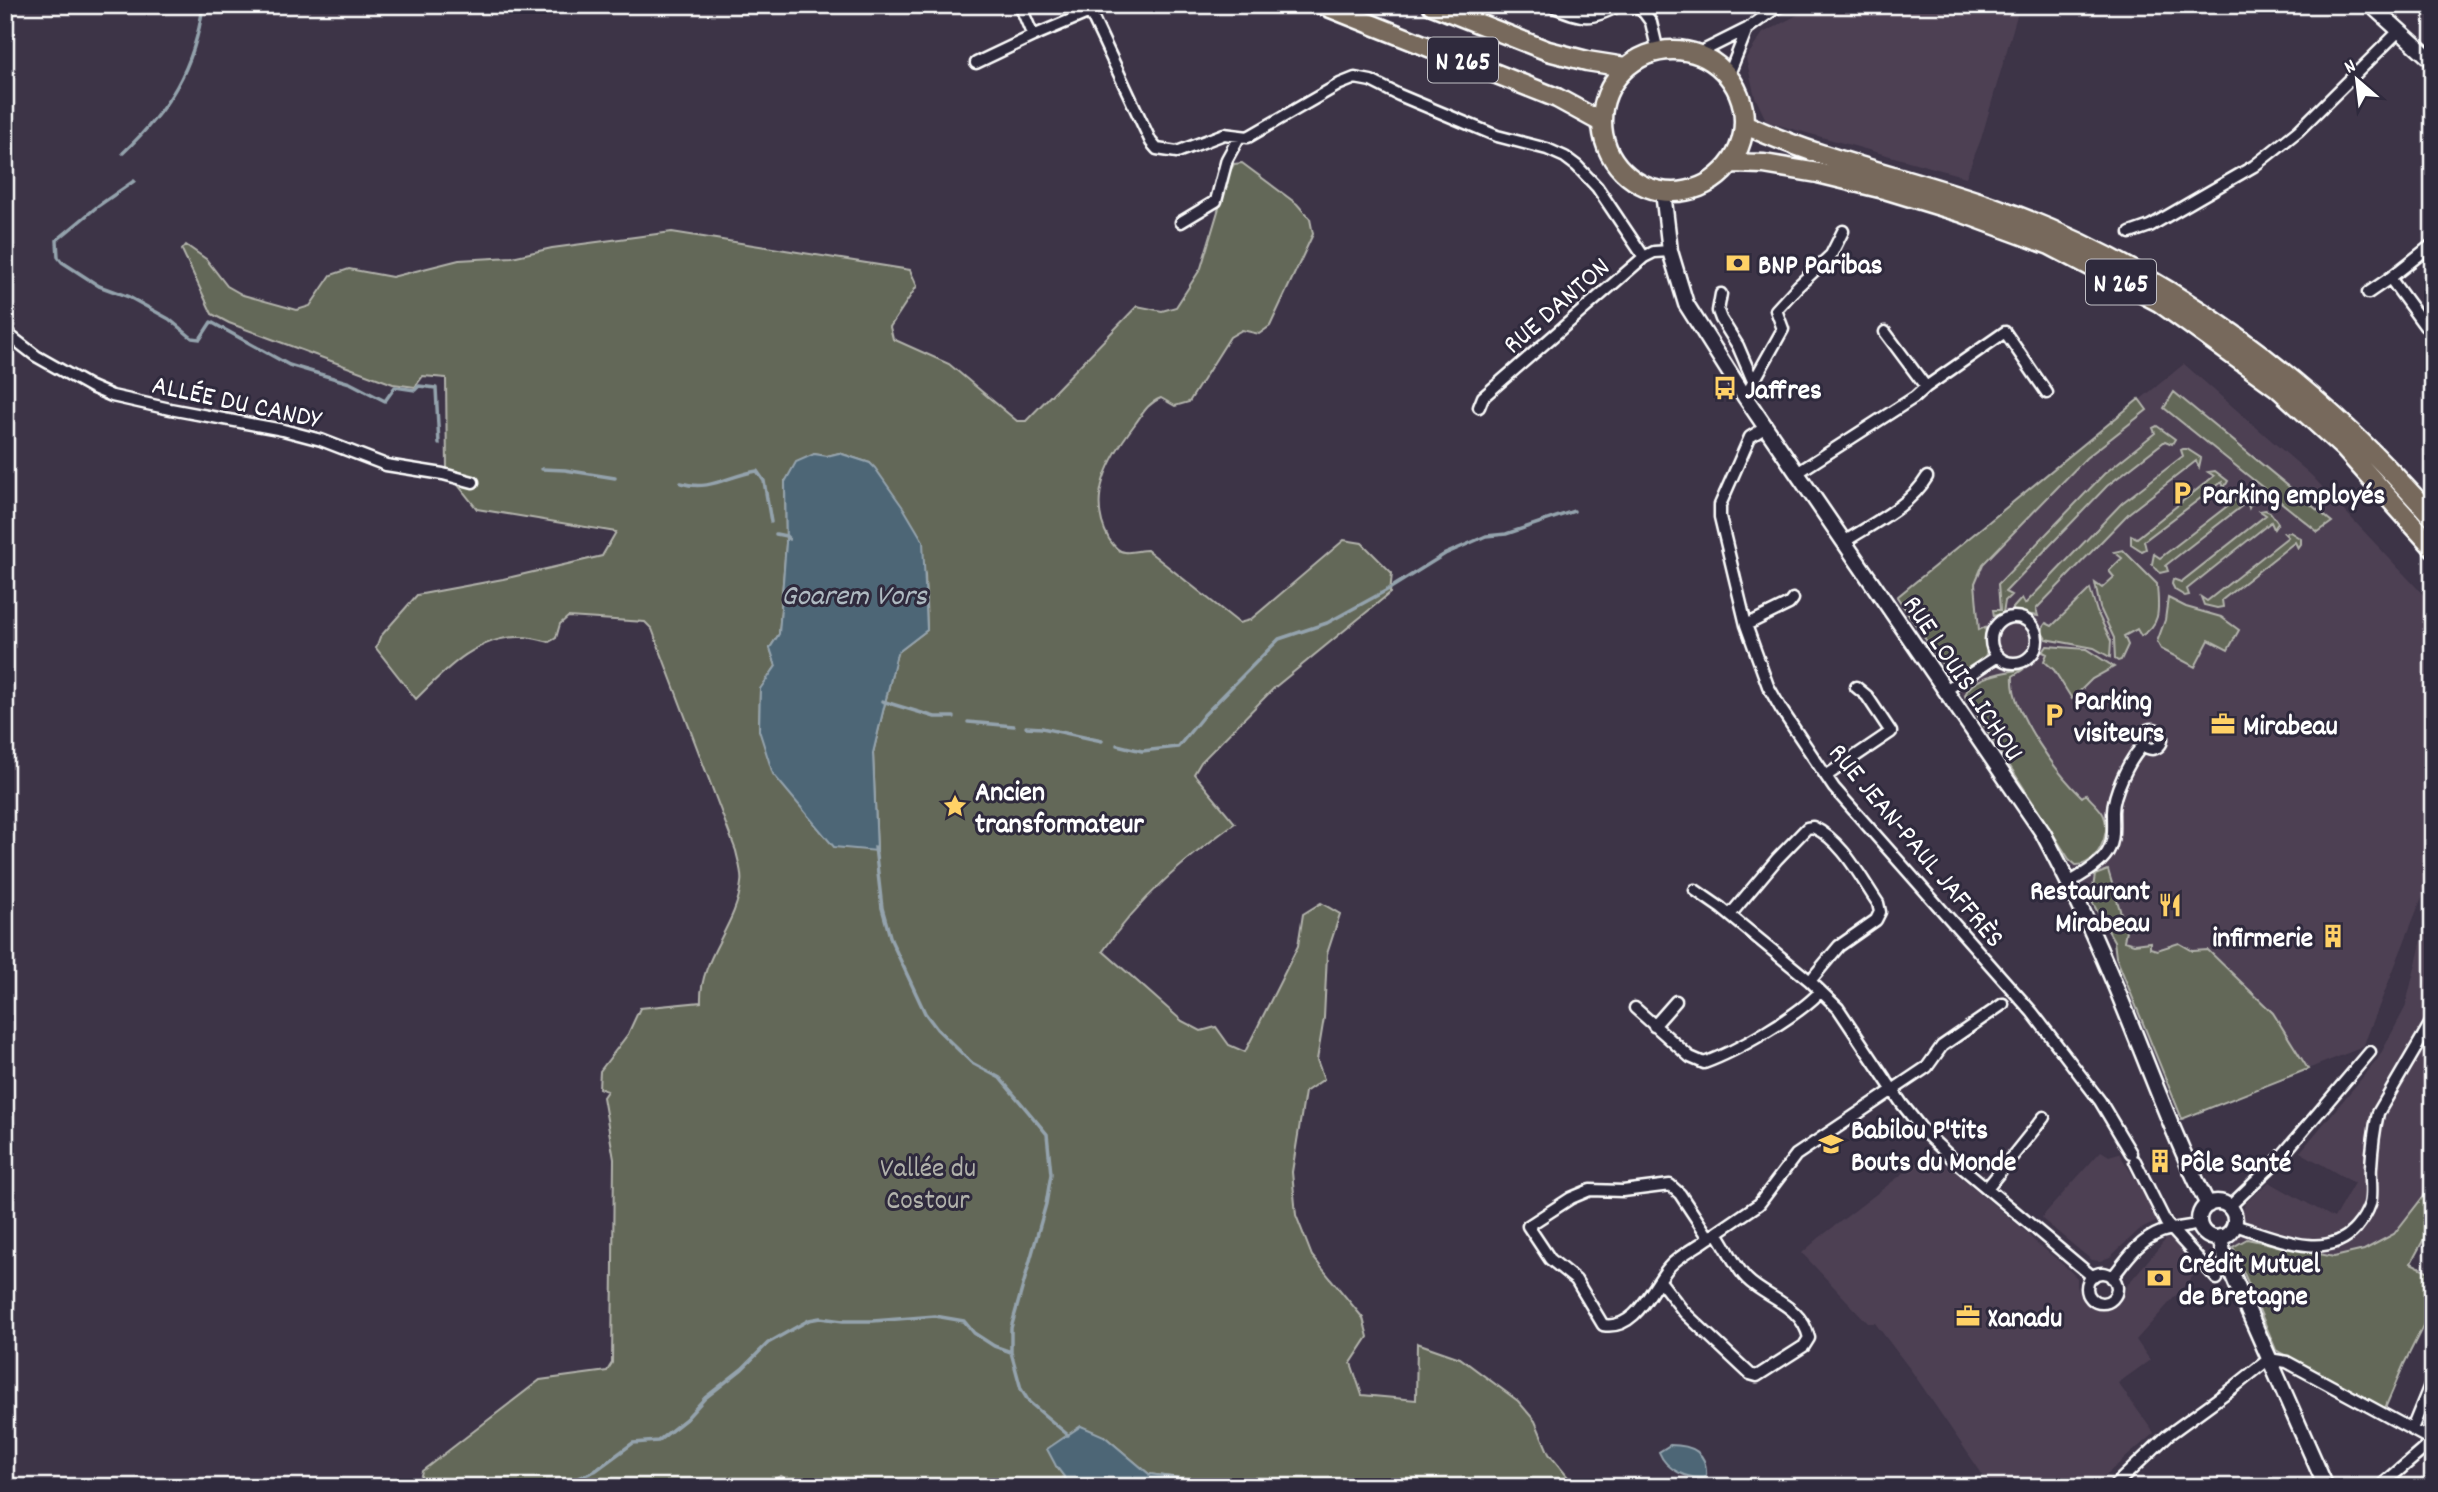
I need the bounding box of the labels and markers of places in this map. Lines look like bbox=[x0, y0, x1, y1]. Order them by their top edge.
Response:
place label: BNP Paribas bbox=[1758, 248, 1883, 288]
bank icon: BNP Paribas bbox=[1724, 249, 1752, 277]
place label: Jaffres bbox=[1745, 373, 1822, 413]
bus stop icon: Jaffres bbox=[1711, 374, 1739, 402]
place label: Parking employés bbox=[2202, 478, 2385, 518]
parking icon: Parking employés bbox=[2168, 479, 2196, 507]
place label: Parking visiteurs bbox=[2074, 684, 2165, 756]
parking icon: Parking visiteurs bbox=[2040, 701, 2068, 729]
place label: Mirabeau bbox=[2243, 709, 2338, 749]
office icon: Mirabeau bbox=[2209, 710, 2237, 738]
place label: Ancien transformateur bbox=[975, 775, 1144, 847]
place icon: Ancien transformateur bbox=[941, 792, 969, 820]
place label: Restaurant Mirabeau bbox=[2030, 874, 2151, 946]
restaurant icon: Restaurant Mirabeau bbox=[2156, 891, 2184, 919]
place label: infirmerie bbox=[2212, 921, 2313, 961]
building icon: infirmerie bbox=[2319, 922, 2347, 950]
place label: Babilou P'tits Bouts du Monde bbox=[1851, 1113, 2016, 1185]
school or university icon: Babilou P'tits Bouts du Monde bbox=[1817, 1130, 1845, 1158]
place label: Pôle Santé bbox=[2180, 1146, 2291, 1186]
building icon: Pôle Santé bbox=[2146, 1147, 2174, 1175]
place label: Crédit Mutuel de Bretagne bbox=[2179, 1247, 2320, 1319]
bank icon: Crédit Mutuel de Bretagne bbox=[2145, 1264, 2173, 1292]
place label: Xanadu bbox=[1988, 1301, 2062, 1341]
office icon: Xanadu bbox=[1954, 1302, 1982, 1330]

